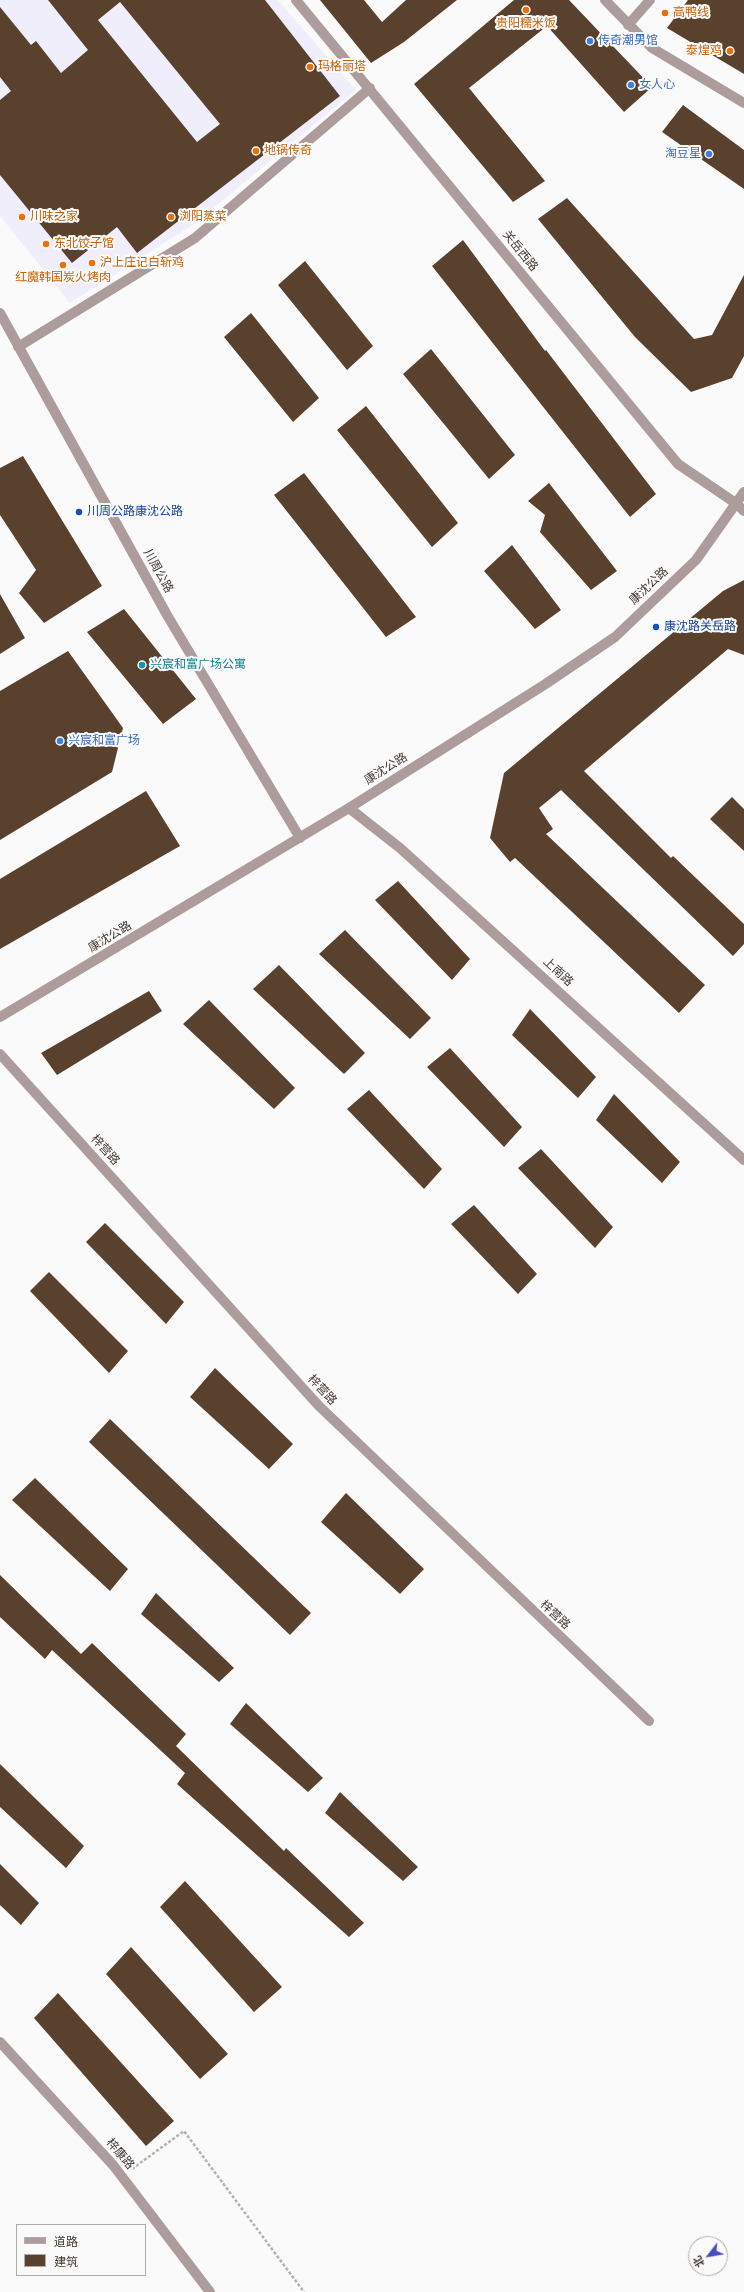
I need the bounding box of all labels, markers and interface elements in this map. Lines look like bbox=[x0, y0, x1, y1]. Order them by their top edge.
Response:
marker: 贵阳糯米饭 bbox=[521, 5, 531, 15]
place label: 高鸭线 bbox=[673, 6, 709, 20]
marker: 高鸭线 bbox=[660, 8, 670, 18]
place label: 贵阳糯米饭 bbox=[496, 17, 556, 31]
place label: 传奇潮男馆 bbox=[598, 34, 658, 48]
marker: 传奇潮男馆 bbox=[585, 36, 595, 46]
place label: 泰煌鸡 bbox=[686, 44, 722, 58]
marker: 泰煌鸡 bbox=[725, 46, 735, 56]
place label: 玛格丽塔 bbox=[318, 60, 366, 74]
marker: 玛格丽塔 bbox=[305, 62, 315, 72]
place label: 女人心 bbox=[639, 78, 675, 92]
marker: 女人心 bbox=[626, 80, 636, 90]
place label: 地锅传奇 bbox=[264, 144, 312, 158]
marker: 地锅传奇 bbox=[251, 146, 261, 156]
place label: 淘豆星 bbox=[665, 147, 701, 161]
marker: 淘豆星 bbox=[704, 149, 714, 159]
place label: 川味之家 bbox=[30, 210, 78, 224]
place label: 浏阳蒸菜 bbox=[179, 210, 227, 224]
marker: 川味之家 bbox=[17, 212, 27, 222]
marker: 浏阳蒸菜 bbox=[166, 212, 176, 222]
street label: 关岳西路 bbox=[499, 228, 541, 274]
place label: 东北饺子馆 bbox=[54, 237, 114, 251]
marker: 东北饺子馆 bbox=[41, 239, 51, 249]
place label: 沪上庄记白斩鸡 bbox=[100, 256, 184, 270]
marker: 沪上庄记白斩鸡 bbox=[87, 258, 97, 268]
marker: 红魔韩国炭火烤肉 bbox=[58, 260, 68, 270]
place label: 红魔韩国炭火烤肉 bbox=[15, 271, 111, 285]
place label: 川周公路康沈公路 bbox=[87, 505, 183, 519]
marker: 川周公路康沈公路 bbox=[74, 507, 84, 517]
street label: 川周公路 bbox=[140, 547, 176, 595]
street label: 康沈公路 bbox=[627, 564, 671, 608]
place label: 康沈路关岳路 bbox=[664, 620, 736, 634]
marker: 康沈路关岳路 bbox=[651, 622, 661, 632]
place label: 兴宸和富广场公寓 bbox=[150, 658, 246, 672]
marker: 兴宸和富广场公寓 bbox=[137, 660, 147, 670]
place label: 兴宸和富广场 bbox=[68, 734, 140, 748]
marker: 兴宸和富广场 bbox=[55, 736, 65, 746]
street label: 康沈公路 bbox=[362, 750, 410, 788]
street label: 康沈公路 bbox=[86, 918, 134, 956]
street label: 上南路 bbox=[540, 954, 576, 990]
street label: 梓营路 bbox=[88, 1132, 122, 1168]
street label: 梓营路 bbox=[304, 1372, 340, 1408]
street label: 梓营路 bbox=[537, 1597, 573, 1633]
street label: 梓康路 bbox=[103, 2136, 137, 2172]
legend bbox=[16, 2224, 146, 2276]
text: 道路 bbox=[54, 2234, 78, 2249]
north arrow bbox=[688, 2236, 728, 2276]
text: 北 bbox=[690, 2253, 707, 2270]
text: 建筑 bbox=[54, 2254, 78, 2269]

